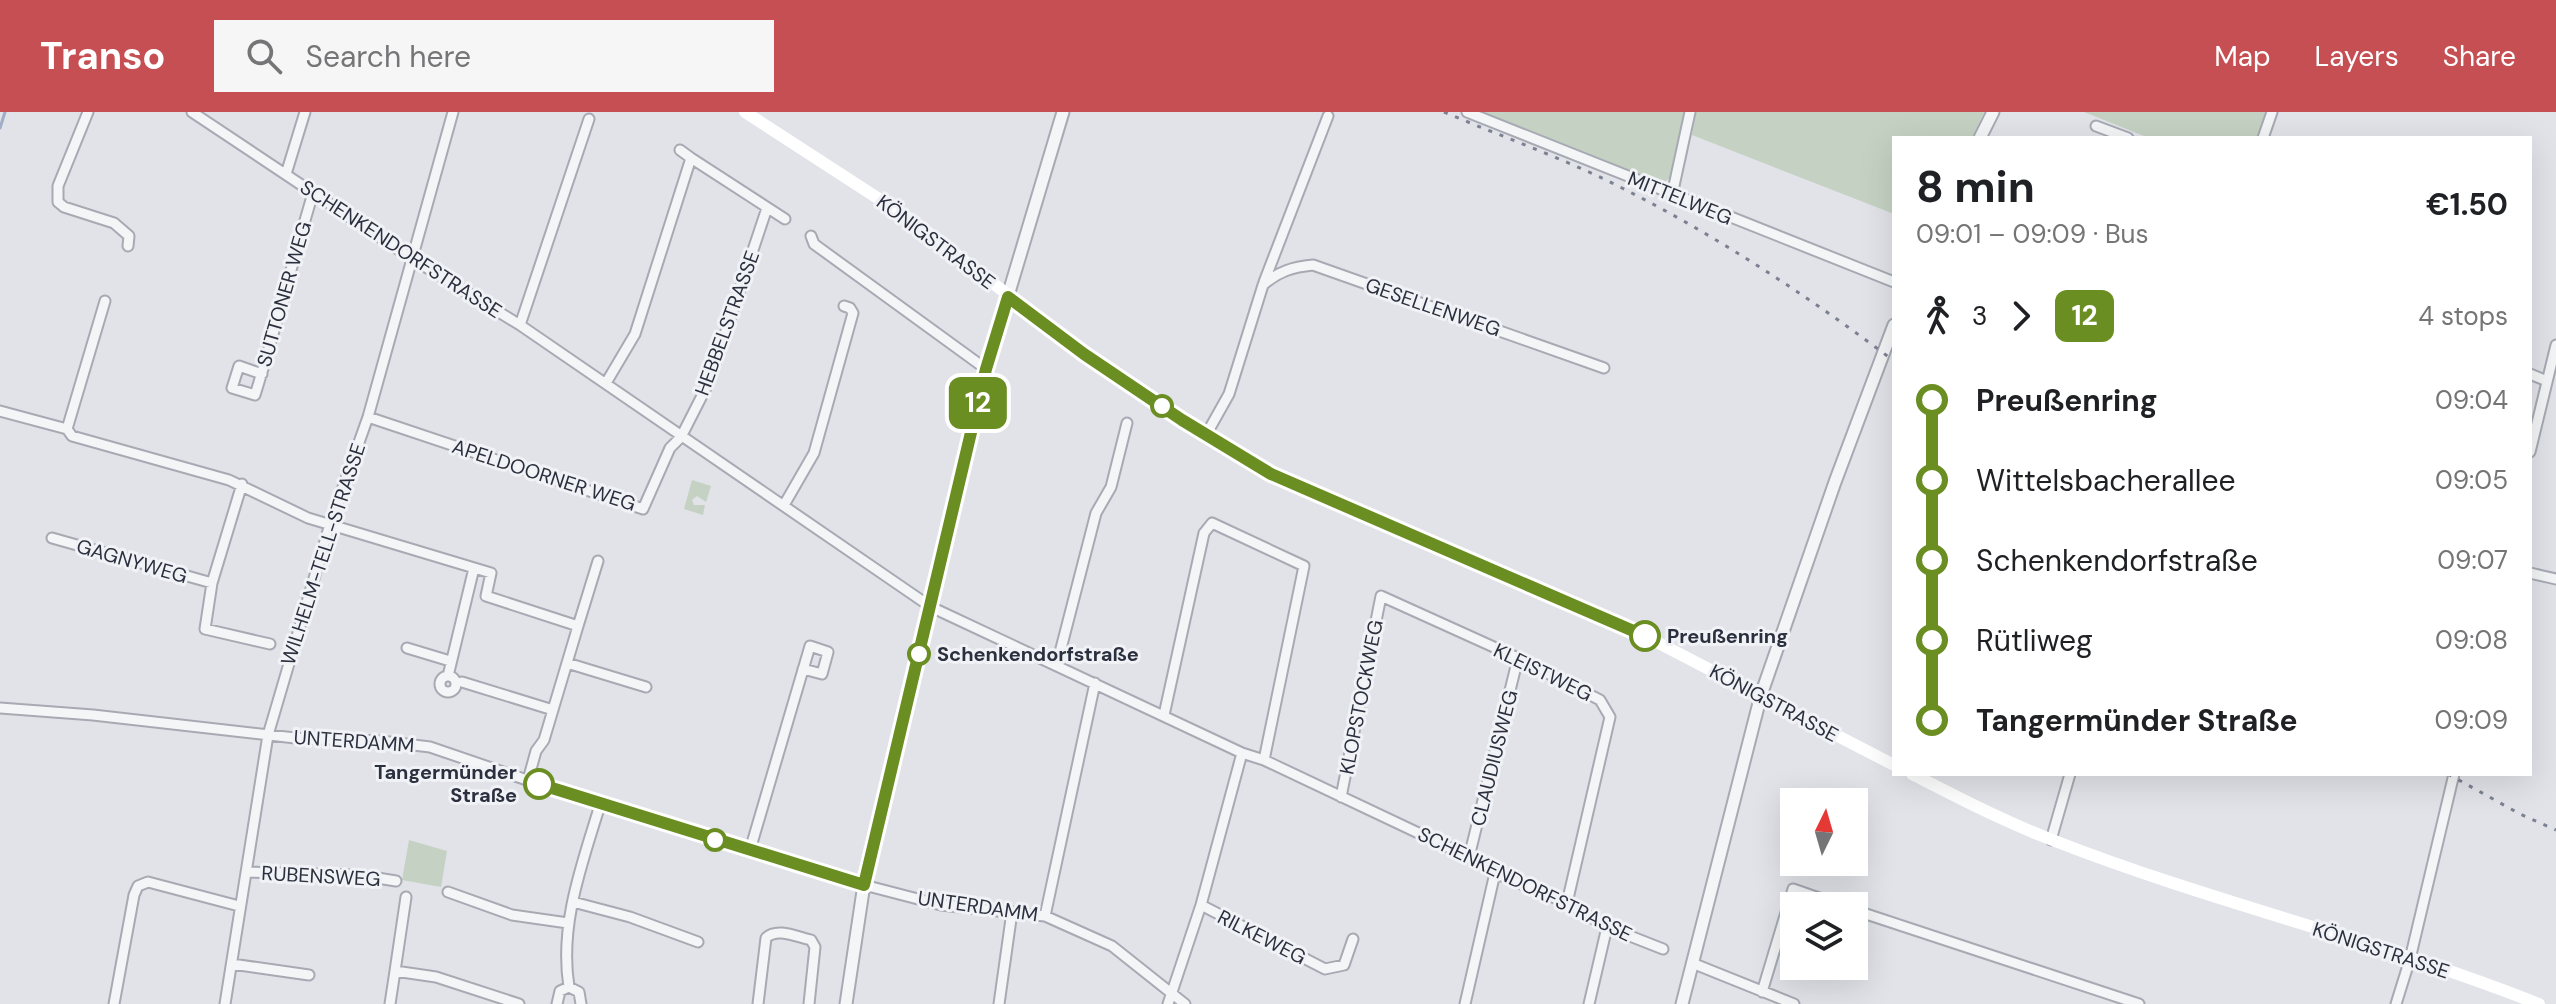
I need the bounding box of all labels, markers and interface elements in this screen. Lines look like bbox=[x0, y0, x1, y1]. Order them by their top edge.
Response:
search box bbox=[214, 20, 774, 92]
text: Transo bbox=[40, 31, 166, 81]
icon: search bbox=[242, 34, 286, 78]
text: Search here bbox=[306, 37, 471, 76]
text: Map bbox=[2214, 38, 2271, 75]
text: Layers bbox=[2315, 38, 2399, 75]
text: Share bbox=[2443, 38, 2516, 75]
text: 8 min bbox=[1916, 158, 2035, 216]
street label: MITTELWEG bbox=[1624, 165, 1736, 231]
street label: SCHENKENDORFSTRASSE bbox=[295, 174, 507, 324]
text: €1.50 bbox=[2426, 185, 2508, 224]
street label: KÖNIGSTRASSE bbox=[871, 189, 1001, 295]
text: 09:01 – 09:09 · Bus bbox=[1916, 217, 2149, 251]
street label: SUTTONER WEG bbox=[251, 218, 317, 370]
street label: HEBBELSTRASSE bbox=[689, 247, 765, 399]
street label: GESELLENWEG bbox=[1362, 272, 1504, 342]
icon: walk bbox=[1916, 294, 1960, 338]
icon: forward bbox=[1999, 294, 2043, 338]
text: 12 bbox=[2071, 297, 2098, 334]
text: 3 bbox=[1972, 299, 1987, 333]
text: 4 stops bbox=[2418, 299, 2508, 333]
line badge: 12 bbox=[942, 377, 1014, 429]
text: Preußenring bbox=[1976, 381, 2158, 420]
text: 09:04 bbox=[2435, 383, 2508, 417]
text: 12 bbox=[965, 384, 991, 421]
unlabelled marker bbox=[1151, 395, 1173, 417]
street label: APELDOORNER WEG bbox=[449, 433, 639, 517]
street label: WILHELM-TELL-STRASSE bbox=[275, 440, 371, 668]
text: Wittelsbacherallee bbox=[1976, 461, 2236, 500]
text: 09:05 bbox=[2435, 463, 2508, 497]
street label: GAGNYWEG bbox=[74, 533, 190, 589]
text: Schenkendorfstraße bbox=[1976, 541, 2258, 580]
text: 09:07 bbox=[2437, 543, 2508, 577]
street label: KLOPSTOCKWEG bbox=[1333, 617, 1389, 777]
marker: Preußenring bbox=[1630, 621, 1660, 651]
text: Rütliweg bbox=[1976, 621, 2093, 660]
place label: Preußenring bbox=[1667, 623, 1788, 649]
text: 09:08 bbox=[2435, 623, 2508, 657]
street label: KLEISTWEG bbox=[1489, 637, 1597, 707]
place label: Schenkendorfstraße bbox=[937, 641, 1139, 667]
marker: Schenkendorfstraße bbox=[908, 643, 930, 665]
street label: KÖNIGSTRASSE bbox=[1705, 658, 1843, 748]
street label: CLAUDIUSWEG bbox=[1465, 687, 1523, 829]
text: Tangermünder Straße bbox=[1976, 701, 2297, 740]
text: 09:09 bbox=[2435, 703, 2508, 737]
street label: UNTERDAMM bbox=[293, 724, 415, 758]
place label: Tangermünder Straße bbox=[374, 759, 517, 808]
marker: Tangermünder Straße bbox=[524, 769, 554, 799]
north arrow bbox=[1780, 788, 1868, 876]
map controls bbox=[1780, 788, 1868, 980]
street label: SCHENKENDORFSTRASSE bbox=[1413, 821, 1637, 947]
unlabelled marker bbox=[704, 829, 726, 851]
street label: RUBENSWEG bbox=[261, 860, 381, 892]
street label: UNTERDAMM bbox=[916, 885, 1040, 927]
button: layers bbox=[1780, 892, 1868, 980]
street label: RILKEWEG bbox=[1213, 904, 1311, 970]
street label: KÖNIGSTRASSE bbox=[2309, 916, 2453, 984]

